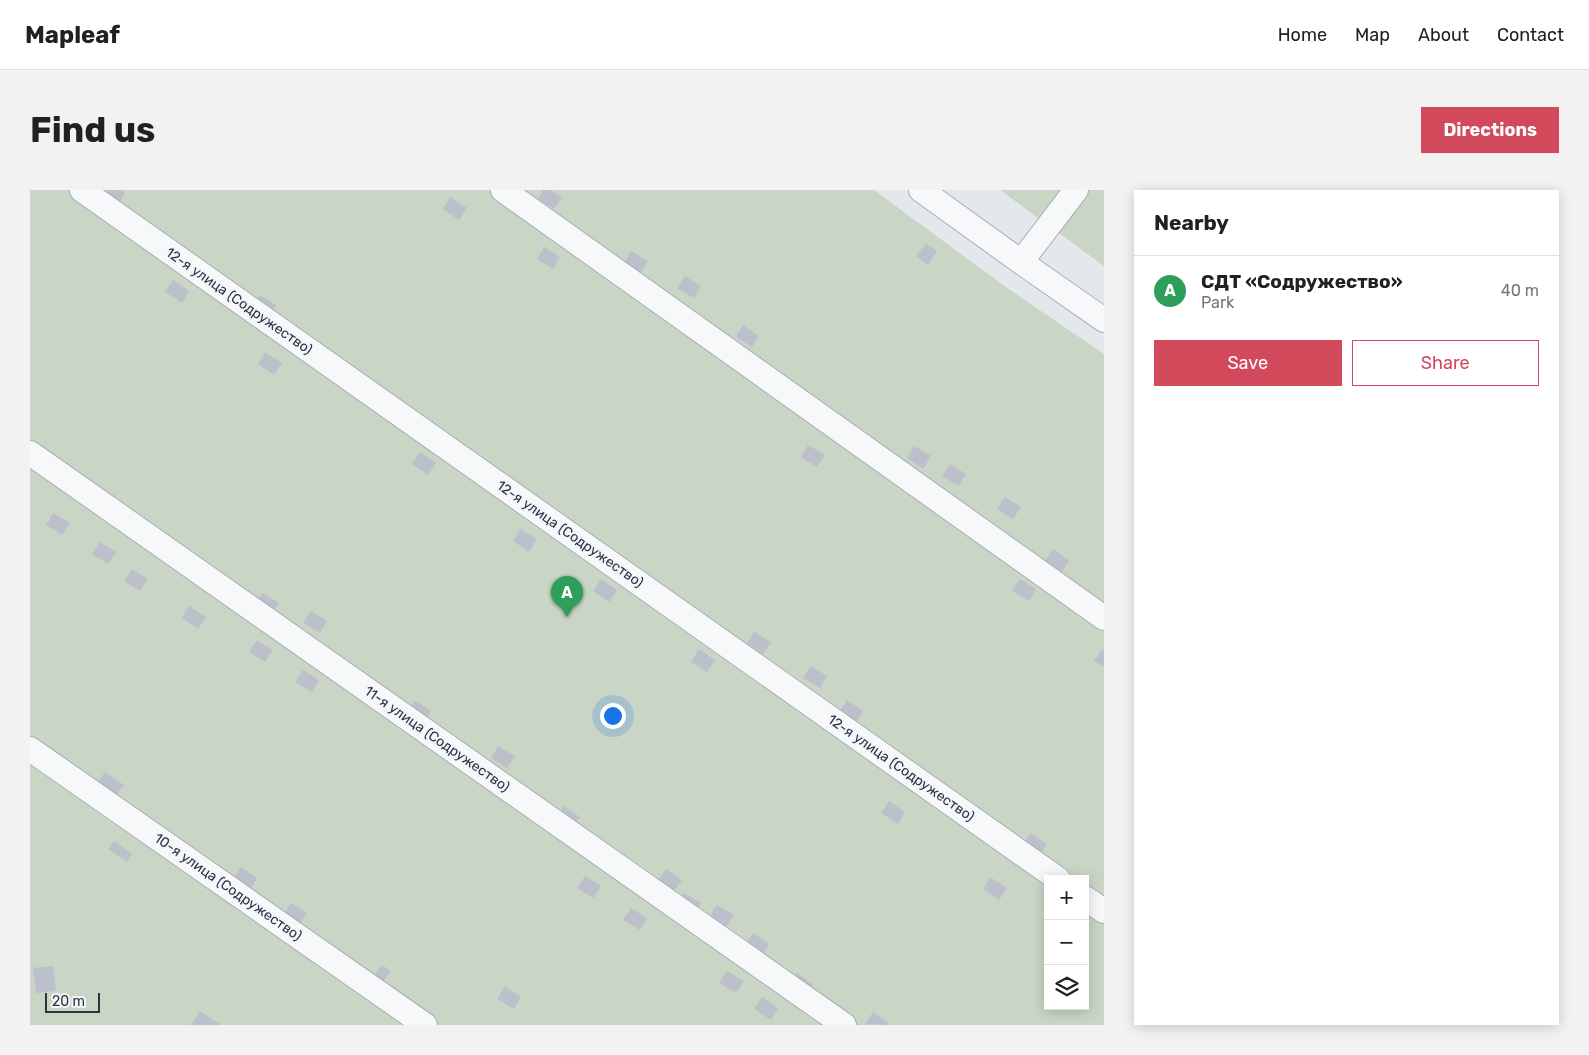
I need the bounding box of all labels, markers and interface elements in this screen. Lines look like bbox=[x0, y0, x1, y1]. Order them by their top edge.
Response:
text: Mapleaf bbox=[25, 21, 120, 49]
text: Home bbox=[1278, 24, 1327, 46]
text: Map bbox=[1355, 24, 1390, 46]
text: About bbox=[1418, 24, 1469, 46]
text: Contact bbox=[1497, 24, 1564, 46]
button: Directions bbox=[1421, 107, 1559, 153]
text: Find us bbox=[30, 109, 155, 151]
text: Nearby bbox=[1154, 210, 1229, 235]
street label: 12-я улица (Содружество) bbox=[162, 244, 316, 358]
text: СДТ «Содружество» bbox=[1201, 270, 1402, 293]
text: A bbox=[1164, 281, 1176, 300]
text: 40 m bbox=[1501, 281, 1539, 300]
text: Park bbox=[1201, 293, 1234, 312]
button: Save bbox=[1154, 340, 1342, 386]
button: Share bbox=[1352, 340, 1539, 386]
street label: 12-я улица (Содружество) bbox=[493, 477, 647, 591]
pin: A bbox=[551, 576, 583, 617]
street label: 11-я улица (Содружество) bbox=[361, 682, 513, 796]
your location bbox=[600, 703, 626, 729]
street label: 12-я улица (Содружество) bbox=[824, 711, 978, 825]
street label: 10-я улица (Содружество) bbox=[151, 830, 305, 944]
map controls bbox=[1044, 875, 1089, 1010]
button: + bbox=[1044, 875, 1089, 920]
button: − bbox=[1044, 920, 1089, 965]
button: layers bbox=[1044, 965, 1089, 1010]
scale bar bbox=[45, 990, 100, 1013]
text: 20 m bbox=[52, 993, 85, 1010]

